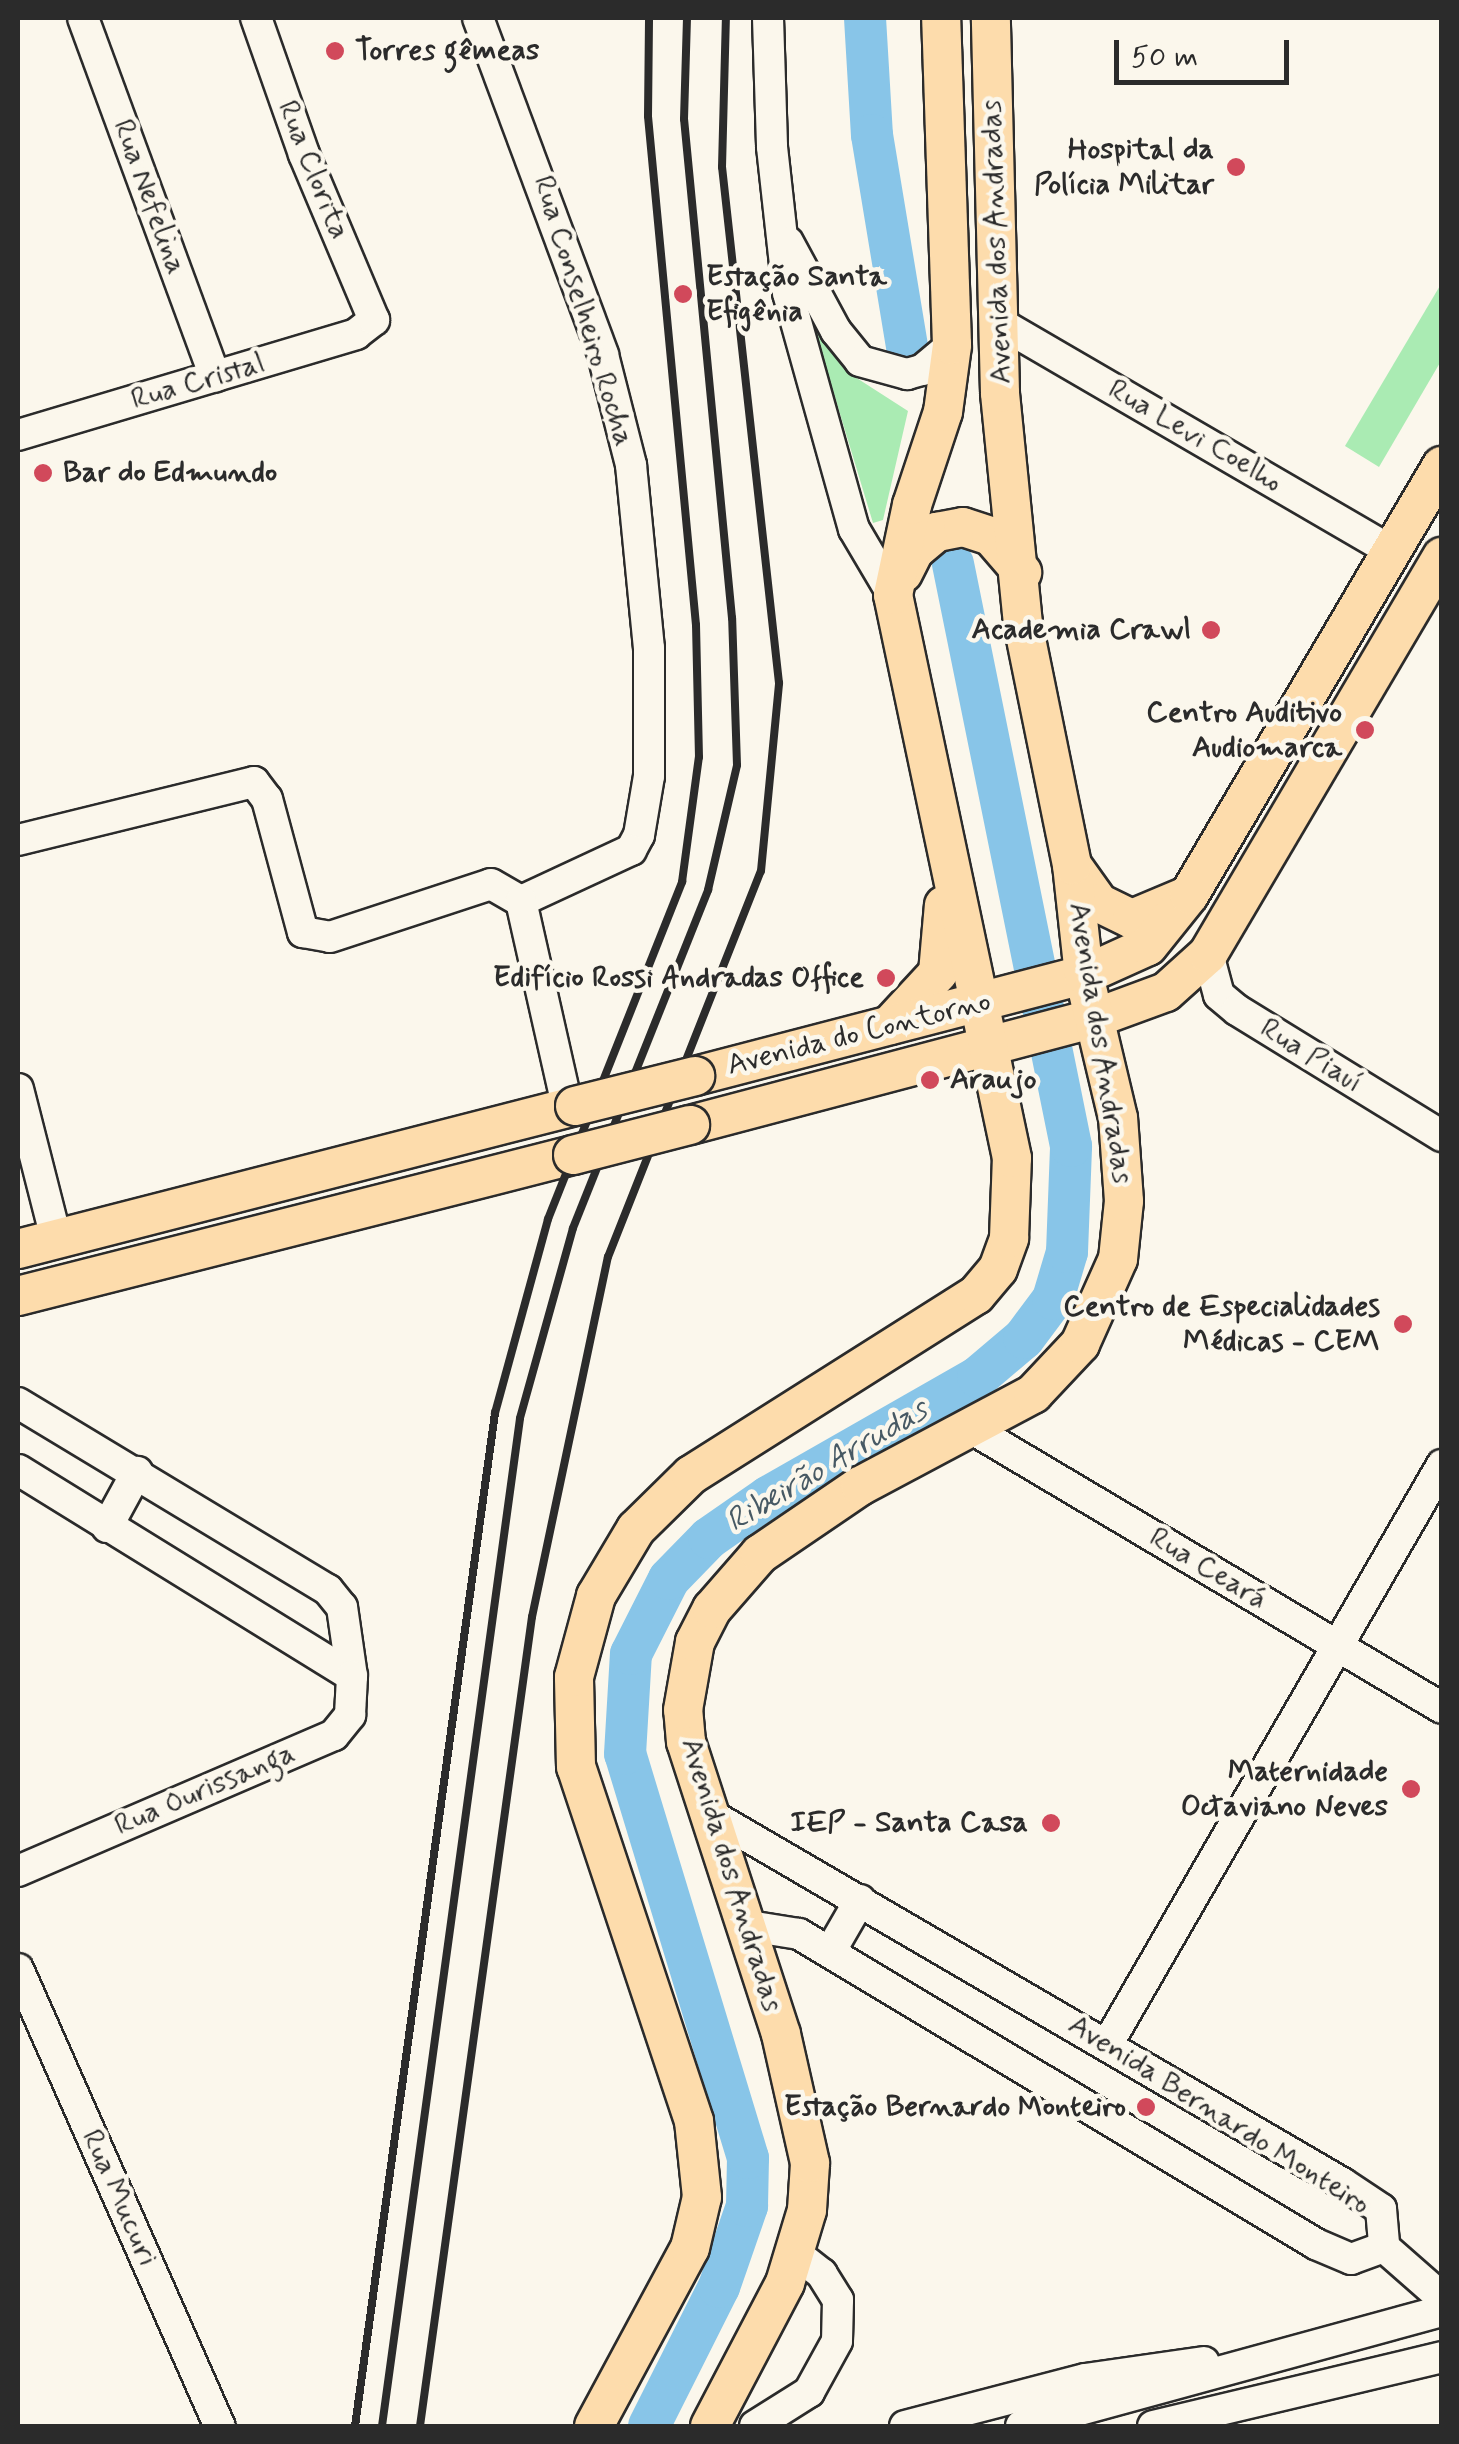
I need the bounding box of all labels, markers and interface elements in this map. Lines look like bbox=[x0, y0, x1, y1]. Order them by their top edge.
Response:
scale bar bbox=[1119, 20, 1294, 82]
place label: Torres gêmeas bbox=[355, 33, 538, 69]
text: 50 m bbox=[1131, 38, 1198, 77]
marker: Torres gêmeas bbox=[324, 40, 346, 62]
street label: Rua Clorita bbox=[268, 93, 358, 247]
street label: Avenida dos Andradas bbox=[974, 102, 1020, 382]
street label: Rua Nefelina bbox=[104, 114, 194, 280]
place label: Hospital da Polícia Militar bbox=[1034, 132, 1214, 202]
marker: Hospital da Polícia Militar bbox=[1223, 154, 1249, 180]
street label: Rua Conselheiro Rocha bbox=[525, 171, 641, 451]
place label: Estação Santa Efigênia bbox=[706, 259, 884, 330]
marker: Estação Santa Efigênia bbox=[670, 281, 696, 307]
street label: Rua Cristal bbox=[127, 346, 269, 418]
street label: Rua Levi Coelho bbox=[1100, 371, 1290, 501]
place label: Bar do Edmundo bbox=[63, 455, 272, 491]
marker: Bar do Edmundo bbox=[32, 462, 54, 484]
place label: Academia Crawl bbox=[973, 612, 1191, 648]
marker: Academia Crawl bbox=[1200, 619, 1222, 641]
place label: Centro Auditivo Audiomarca bbox=[1146, 695, 1342, 766]
marker: Centro Auditivo Audiomarca bbox=[1352, 717, 1378, 743]
street label: Avenida dos Andradas bbox=[1060, 902, 1140, 1184]
place label: Edifício Rossi Andradas Office bbox=[489, 960, 864, 996]
marker: Edifício Rossi Andradas Office bbox=[873, 965, 899, 991]
street label: Avenida do Contorno bbox=[729, 985, 989, 1083]
street label: Rua Piauí bbox=[1252, 1010, 1370, 1102]
place label: Araujo bbox=[950, 1062, 1036, 1098]
marker: Araujo bbox=[919, 1069, 941, 1091]
place label: Centro de Especialidades Médicas - CEM bbox=[1066, 1289, 1380, 1360]
marker: Centro de Especialidades Médicas - CEM bbox=[1390, 1311, 1416, 1337]
water label: Ribeirão Arrudas bbox=[721, 1392, 933, 1540]
street label: Rua Ceará bbox=[1142, 1520, 1274, 1618]
street label: Avenida dos Andradas bbox=[673, 1736, 789, 2014]
street label: Rua Ourissanga bbox=[112, 1737, 298, 1843]
place label: Maternidade Octaviano Neves bbox=[1180, 1754, 1388, 1824]
marker: Maternidade Octaviano Neves bbox=[1398, 1776, 1424, 1802]
place label: IEP - Santa Casa bbox=[794, 1805, 1028, 1841]
marker: IEP - Santa Casa bbox=[1038, 1810, 1064, 1836]
street label: Avenida Bernardo Monteiro bbox=[1060, 2006, 1378, 2224]
place label: Estação Bernardo Monteiro bbox=[780, 2089, 1126, 2125]
marker: Estação Bernardo Monteiro bbox=[1135, 2096, 1157, 2118]
street label: Rua Mucuri bbox=[74, 2127, 164, 2269]

